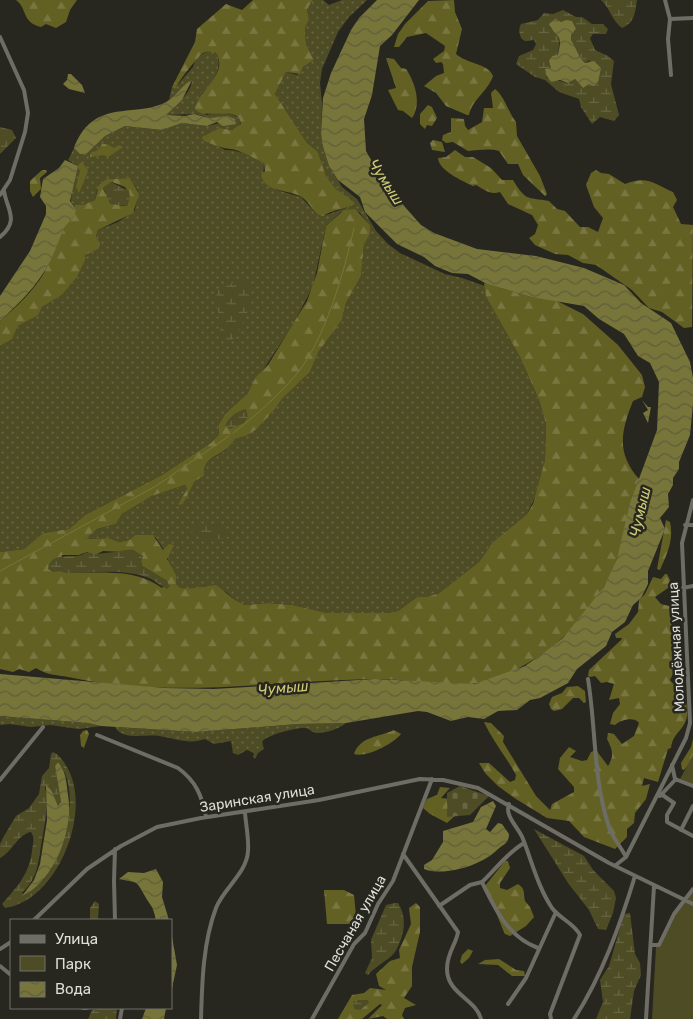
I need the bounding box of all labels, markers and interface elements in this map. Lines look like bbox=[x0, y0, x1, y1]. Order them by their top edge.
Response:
water label: Чумыш bbox=[365, 156, 408, 208]
water label: Чумыш bbox=[625, 485, 655, 539]
street label: Молодёжная улица bbox=[665, 582, 688, 712]
water label: Чумыш bbox=[257, 677, 309, 699]
street label: Заринская улица bbox=[198, 781, 316, 816]
street label: Песчаная улица bbox=[321, 872, 390, 975]
legend bbox=[10, 919, 172, 1009]
text: Улица bbox=[55, 930, 98, 948]
text: Парк bbox=[55, 955, 91, 973]
text: Вода bbox=[55, 980, 91, 998]

